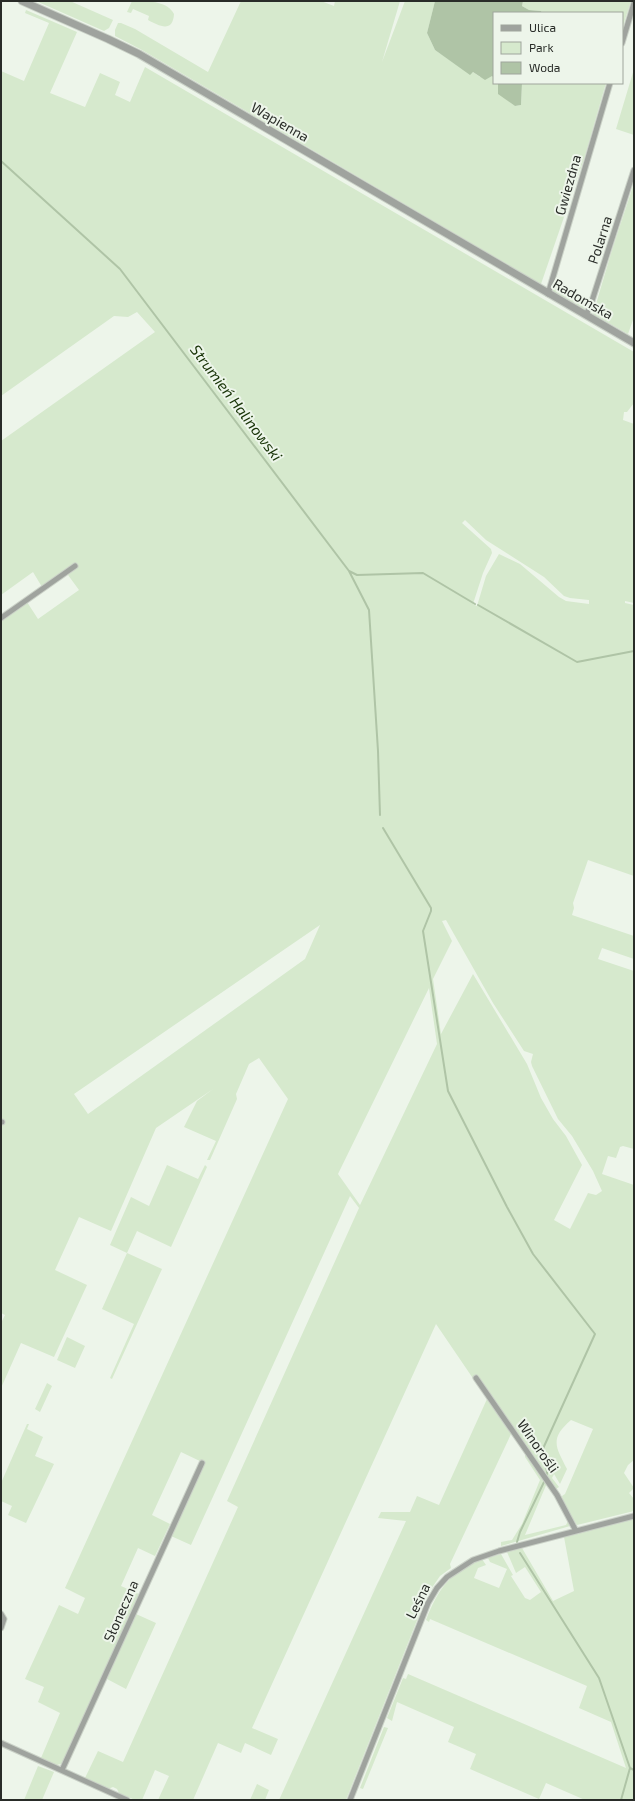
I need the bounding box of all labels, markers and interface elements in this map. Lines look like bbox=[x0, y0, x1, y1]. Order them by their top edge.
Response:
legend bbox=[493, 12, 623, 84]
text: Ulica bbox=[529, 20, 556, 34]
text: Park bbox=[529, 40, 554, 54]
text: Woda bbox=[529, 60, 560, 74]
street label: Wapienna bbox=[248, 98, 312, 145]
street label: Gwiezdna bbox=[551, 153, 584, 217]
street label: Polarna bbox=[584, 214, 615, 266]
street label: Radomska bbox=[550, 275, 616, 323]
water label: Strumień Halinowski bbox=[187, 341, 287, 464]
street label: Winorośli bbox=[514, 1416, 563, 1476]
street label: Słoneczna bbox=[99, 1577, 142, 1644]
street label: Leśna bbox=[402, 1580, 433, 1621]

